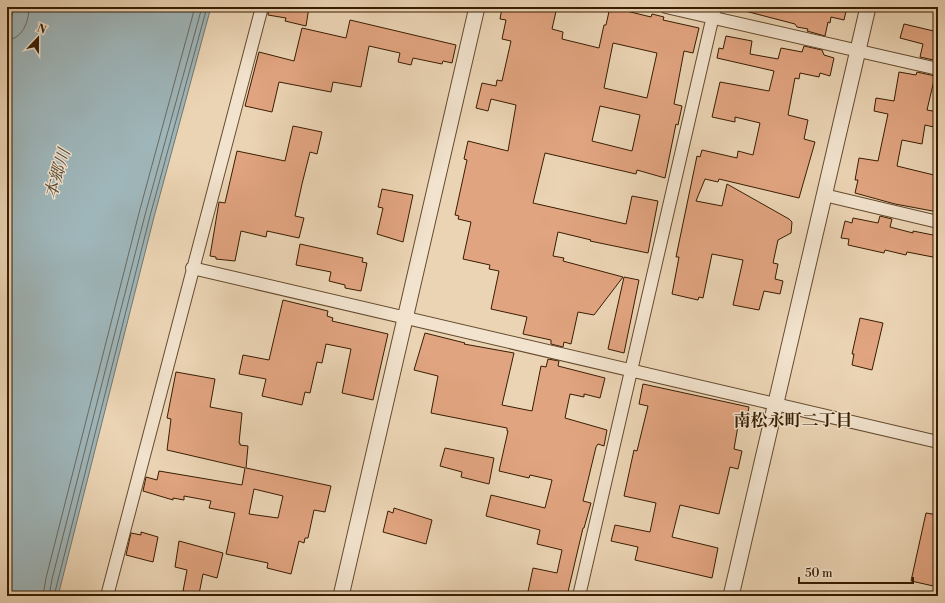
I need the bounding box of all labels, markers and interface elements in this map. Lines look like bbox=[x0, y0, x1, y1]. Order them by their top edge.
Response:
north arrow bbox=[18, 18, 58, 58]
text: N bbox=[35, 22, 48, 38]
water label: 本郷川 bbox=[40, 144, 77, 202]
district label: 南松永町二丁目 bbox=[734, 410, 853, 432]
scale bar bbox=[799, 559, 913, 585]
text: 50 m bbox=[805, 566, 833, 581]

